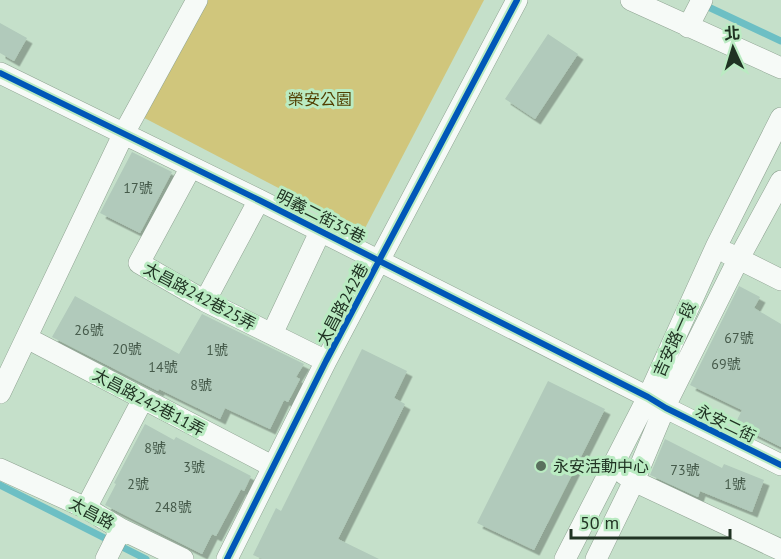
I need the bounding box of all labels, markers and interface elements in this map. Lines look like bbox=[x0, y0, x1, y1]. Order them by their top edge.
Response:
north arrow bbox=[703, 18, 763, 78]
text: 北 bbox=[723, 23, 741, 44]
park label: 榮安公園 bbox=[288, 89, 352, 109]
house number: 17號 bbox=[123, 179, 153, 197]
street label: 明義二街35巷 bbox=[273, 185, 369, 247]
street label: 太昌路242巷25弄 bbox=[141, 258, 259, 334]
street label: 太昌路242巷 bbox=[312, 259, 372, 349]
street label: 吉安路一段 bbox=[649, 298, 699, 380]
house number: 26號 bbox=[74, 321, 104, 339]
house number: 67號 bbox=[724, 329, 754, 347]
house number: 20號 bbox=[112, 340, 142, 358]
house number: 1號 bbox=[206, 341, 228, 359]
house number: 69號 bbox=[711, 355, 741, 373]
house number: 14號 bbox=[148, 358, 178, 376]
street label: 太昌路242巷11弄 bbox=[90, 364, 208, 440]
house number: 8號 bbox=[190, 376, 212, 394]
street label: 永安二街 bbox=[693, 400, 759, 446]
house number: 8號 bbox=[144, 439, 166, 457]
place label: 永安活動中心 bbox=[553, 456, 649, 476]
house number: 3號 bbox=[183, 458, 205, 476]
marker: 永安活動中心 bbox=[534, 459, 548, 473]
house number: 73號 bbox=[670, 461, 700, 479]
house number: 2號 bbox=[127, 475, 149, 493]
house number: 1號 bbox=[724, 475, 746, 493]
street label: 太昌路 bbox=[66, 493, 118, 533]
house number: 248號 bbox=[155, 498, 191, 516]
scale bar bbox=[571, 502, 730, 540]
text: 50 m bbox=[580, 511, 619, 534]

